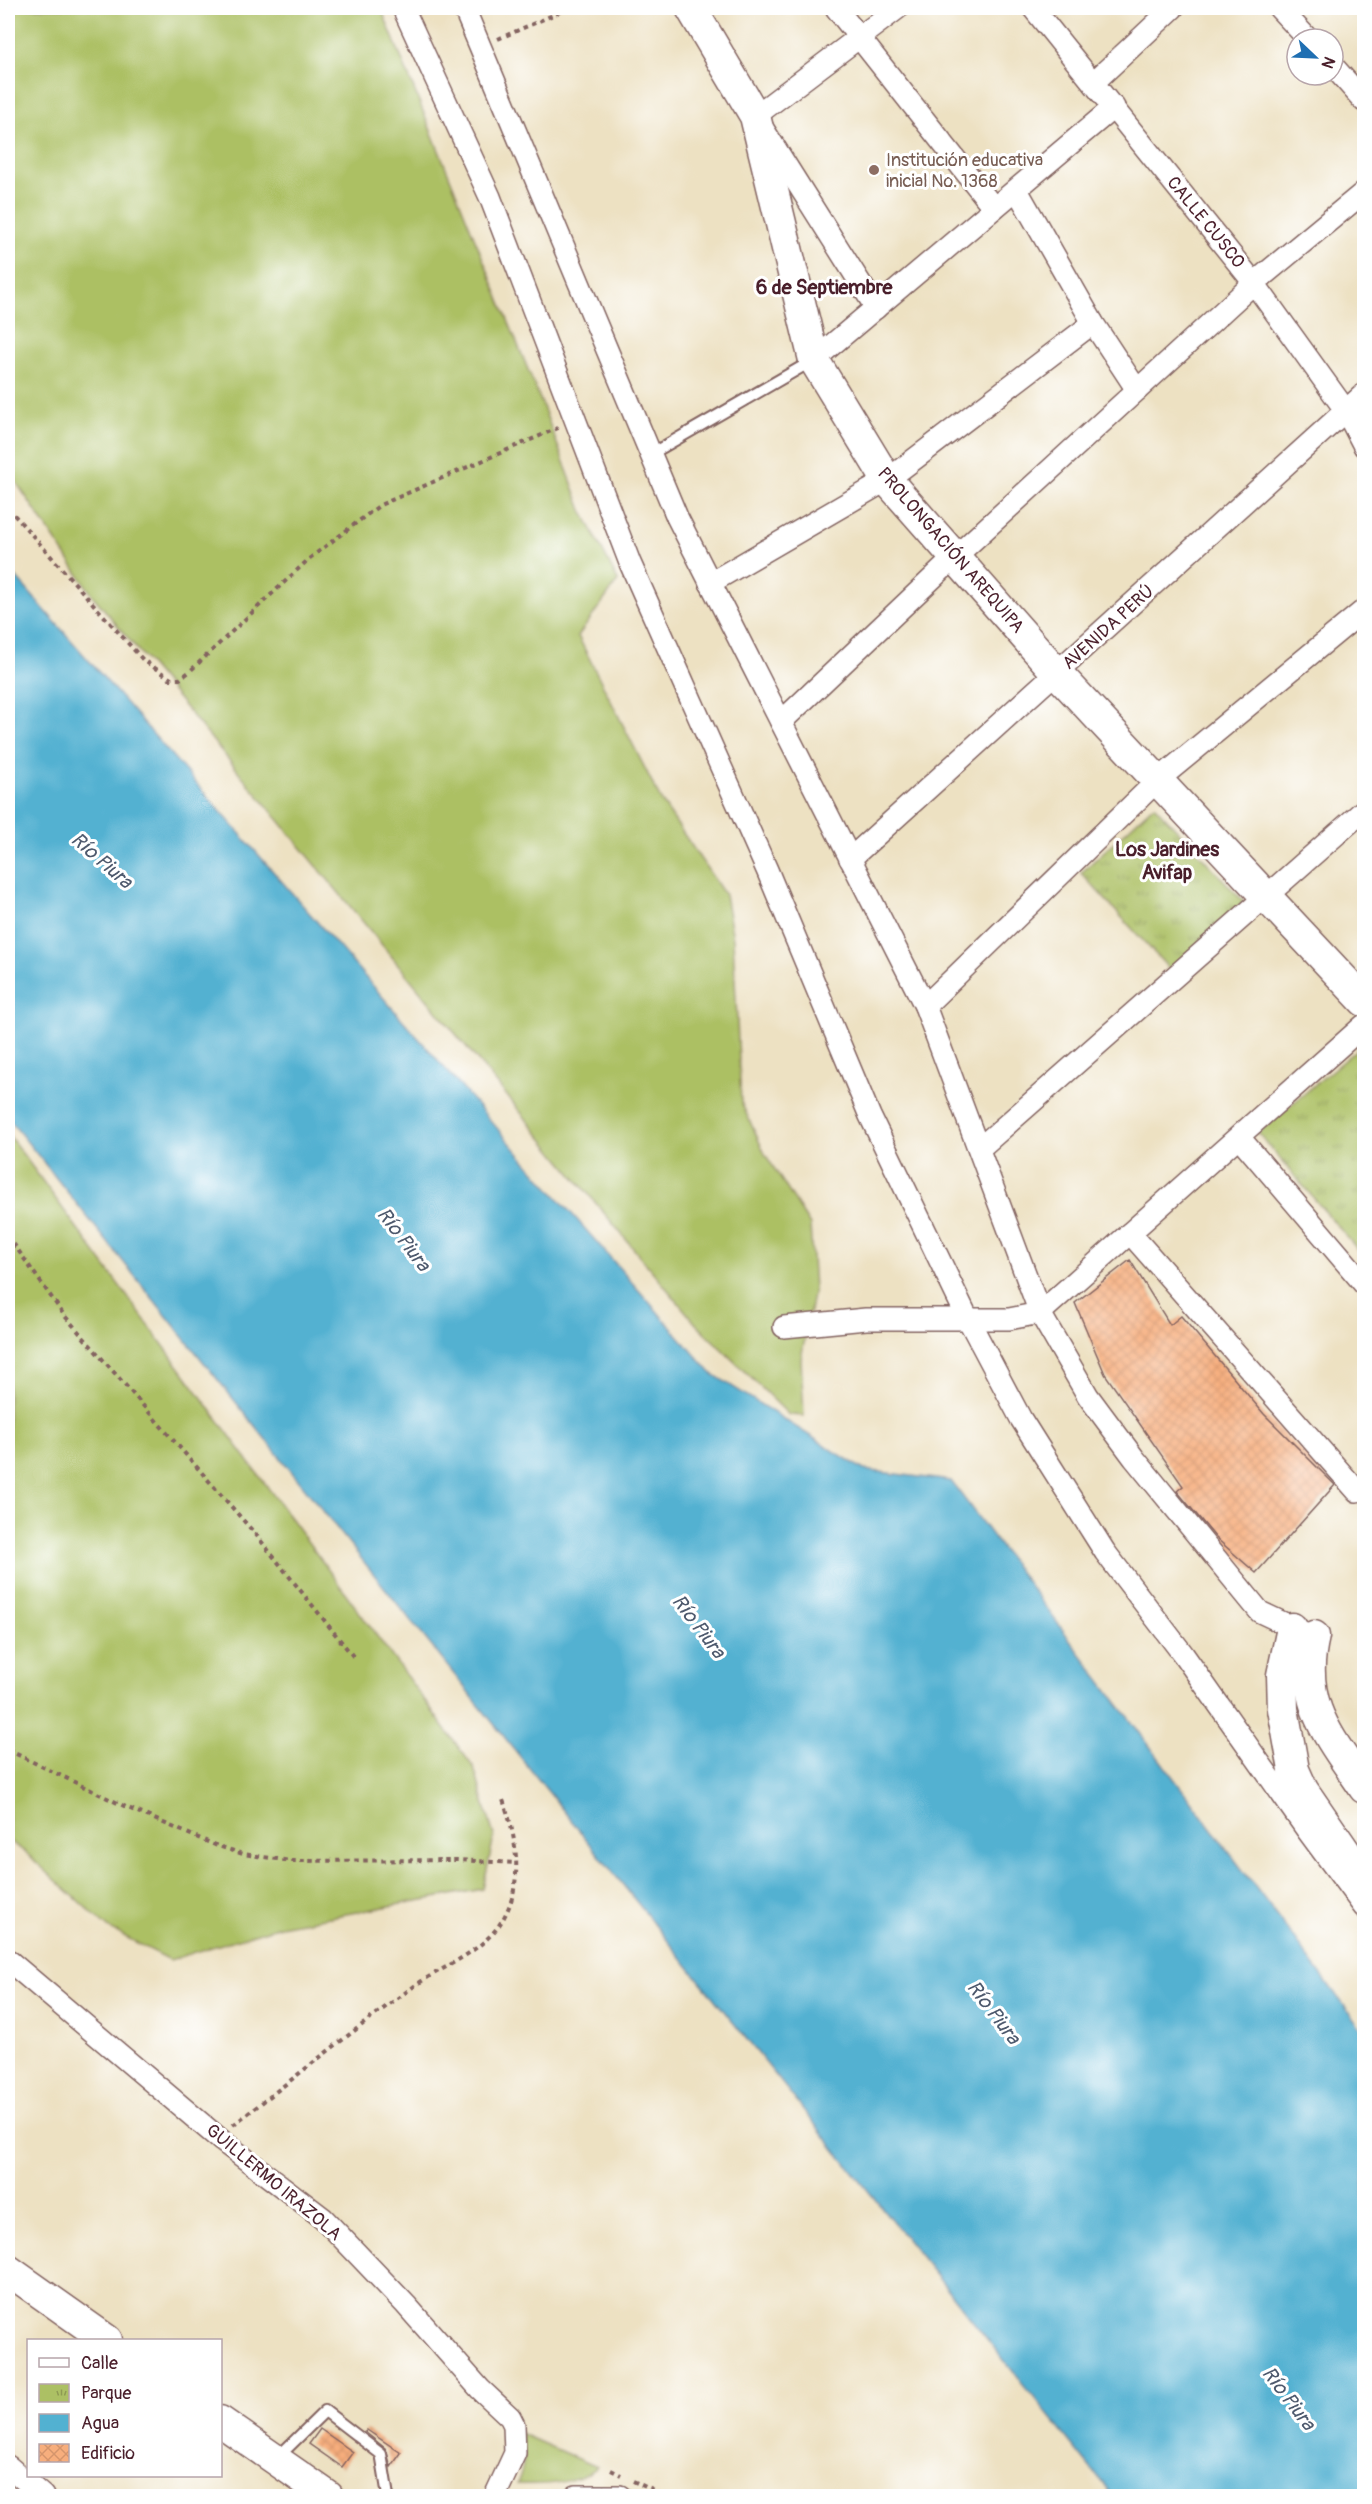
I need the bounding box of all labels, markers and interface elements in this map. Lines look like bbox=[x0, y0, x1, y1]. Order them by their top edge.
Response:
north arrow bbox=[1285, 27, 1345, 87]
text: N bbox=[1316, 54, 1339, 72]
place label: Institución educativa inicial No. 1368 bbox=[886, 149, 1043, 193]
marker: Institución educativa inicial No. 1368 bbox=[867, 163, 881, 177]
street label: CALLE CUSCO bbox=[1162, 172, 1250, 273]
district label: 6 de Septiembre bbox=[756, 275, 893, 300]
street label: PROLONGACIÓN AREQUIPA bbox=[872, 462, 1030, 638]
street label: AVENIDA PERÚ bbox=[1058, 580, 1159, 675]
water label: Río Piura bbox=[66, 827, 139, 895]
district label: Los Jardines Avifap bbox=[1115, 837, 1219, 885]
water label: Río Piura bbox=[372, 1202, 437, 1277]
water label: Río Piura bbox=[667, 1589, 732, 1664]
water label: Río Piura bbox=[962, 1975, 1027, 2050]
street label: GUILLERMO IRAZOLA bbox=[201, 2119, 346, 2246]
legend bbox=[27, 2339, 222, 2477]
text: Calle bbox=[81, 2352, 118, 2375]
water label: Río Piura bbox=[1257, 2361, 1322, 2436]
text: Parque bbox=[81, 2382, 131, 2405]
text: Agua bbox=[81, 2412, 119, 2435]
text: Edificio bbox=[81, 2442, 135, 2465]

